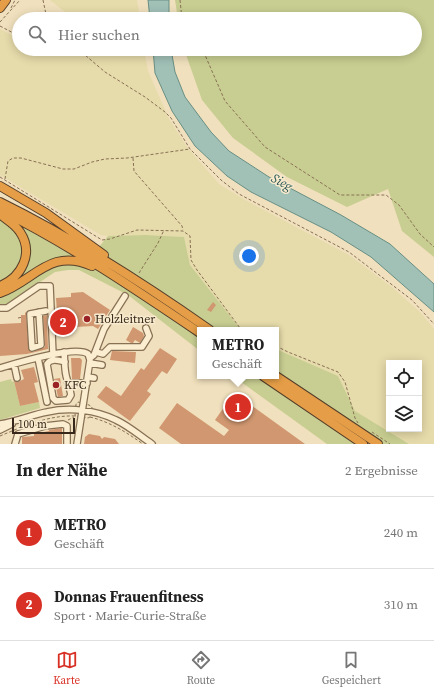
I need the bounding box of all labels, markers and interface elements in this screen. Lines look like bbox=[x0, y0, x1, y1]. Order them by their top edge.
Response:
search box bbox=[12, 12, 422, 56]
icon: search bbox=[26, 23, 48, 45]
text: Hier suchen bbox=[58, 24, 140, 45]
water label: Sieg bbox=[268, 169, 296, 195]
your location bbox=[239, 246, 259, 266]
pin: 2 bbox=[50, 307, 76, 337]
place label: Holzleitner bbox=[95, 311, 155, 327]
marker: Holzleitner bbox=[82, 314, 92, 324]
popup bbox=[197, 327, 279, 379]
text: METRO bbox=[212, 334, 264, 355]
text: Geschäft bbox=[212, 355, 262, 372]
map controls bbox=[386, 360, 422, 432]
button: locate bbox=[386, 360, 422, 396]
place label: KFC bbox=[64, 377, 87, 393]
marker: KFC bbox=[51, 380, 61, 390]
pin: 1 bbox=[225, 392, 251, 422]
button: layers bbox=[386, 396, 422, 432]
scale bar bbox=[12, 416, 75, 435]
text: 100 m bbox=[18, 417, 47, 432]
text: In der Nähe bbox=[16, 458, 107, 482]
text: 2 Ergebnisse bbox=[345, 462, 418, 479]
text: METRO bbox=[54, 514, 106, 535]
text: 1 bbox=[25, 524, 33, 541]
text: 240 m bbox=[384, 524, 418, 541]
text: Geschäft bbox=[54, 535, 104, 552]
text: Donnas Frauenfitness bbox=[54, 586, 204, 607]
text: 2 bbox=[25, 596, 33, 613]
text: 310 m bbox=[384, 596, 418, 613]
text: Sport · Marie-Curie-Straße bbox=[54, 607, 206, 624]
tab: Karte bbox=[53, 649, 80, 688]
tab: Route bbox=[187, 649, 215, 688]
tab: Gespeichert bbox=[322, 649, 381, 688]

